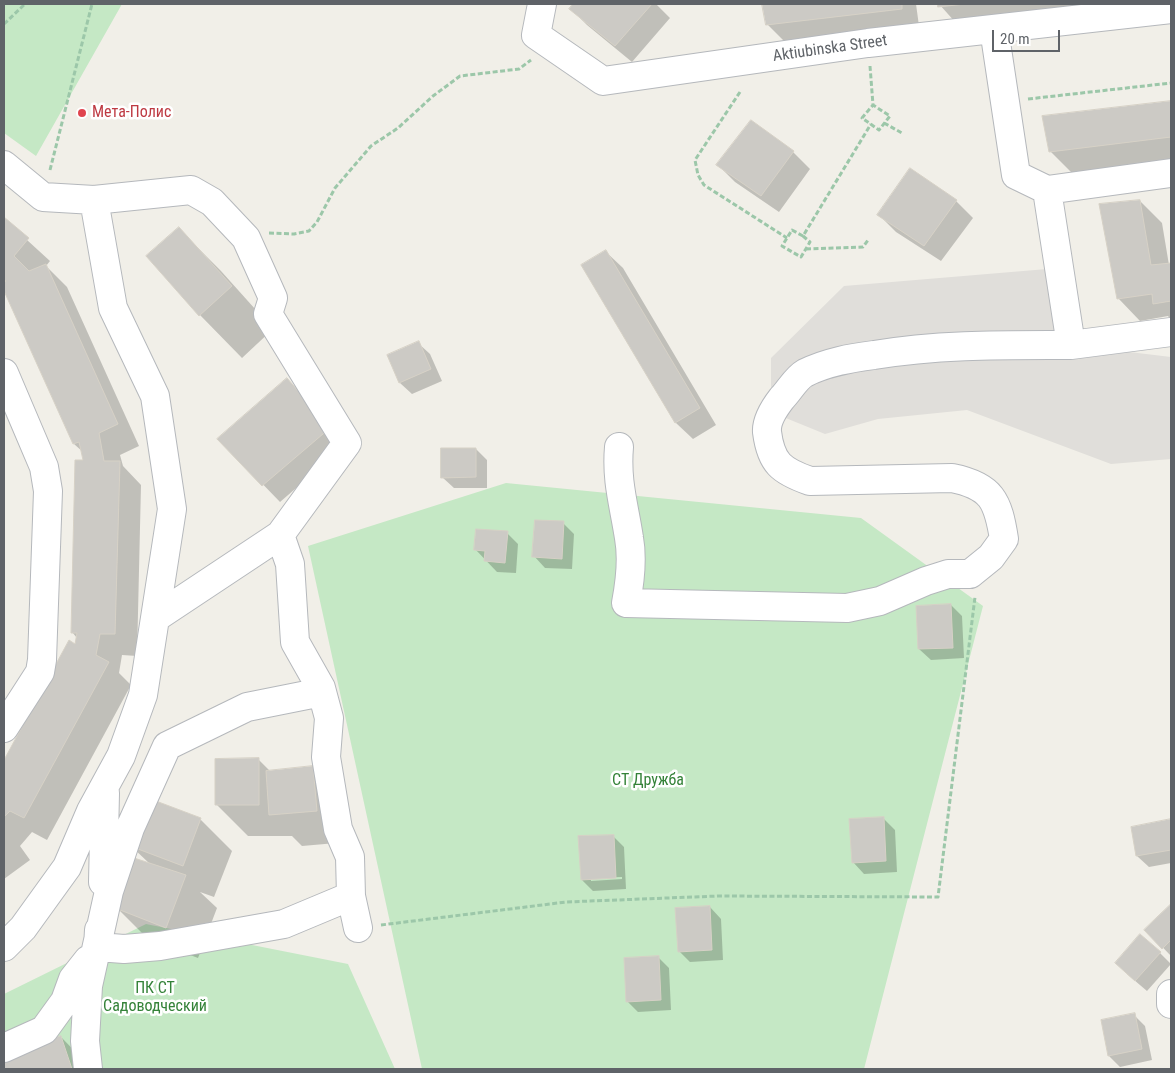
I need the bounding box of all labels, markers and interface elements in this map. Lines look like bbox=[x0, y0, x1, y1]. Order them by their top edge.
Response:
scale bar bbox=[995, 20, 1062, 52]
text: 20 m bbox=[1000, 30, 1030, 48]
street label: Aktiubinska Street bbox=[772, 31, 888, 67]
place label: Мета-Полис bbox=[92, 103, 171, 123]
marker: Мета-Полис bbox=[76, 107, 88, 119]
park label: СТ Дружба bbox=[612, 771, 684, 791]
park label: ПК СТ Садоводческий bbox=[103, 979, 207, 1017]

